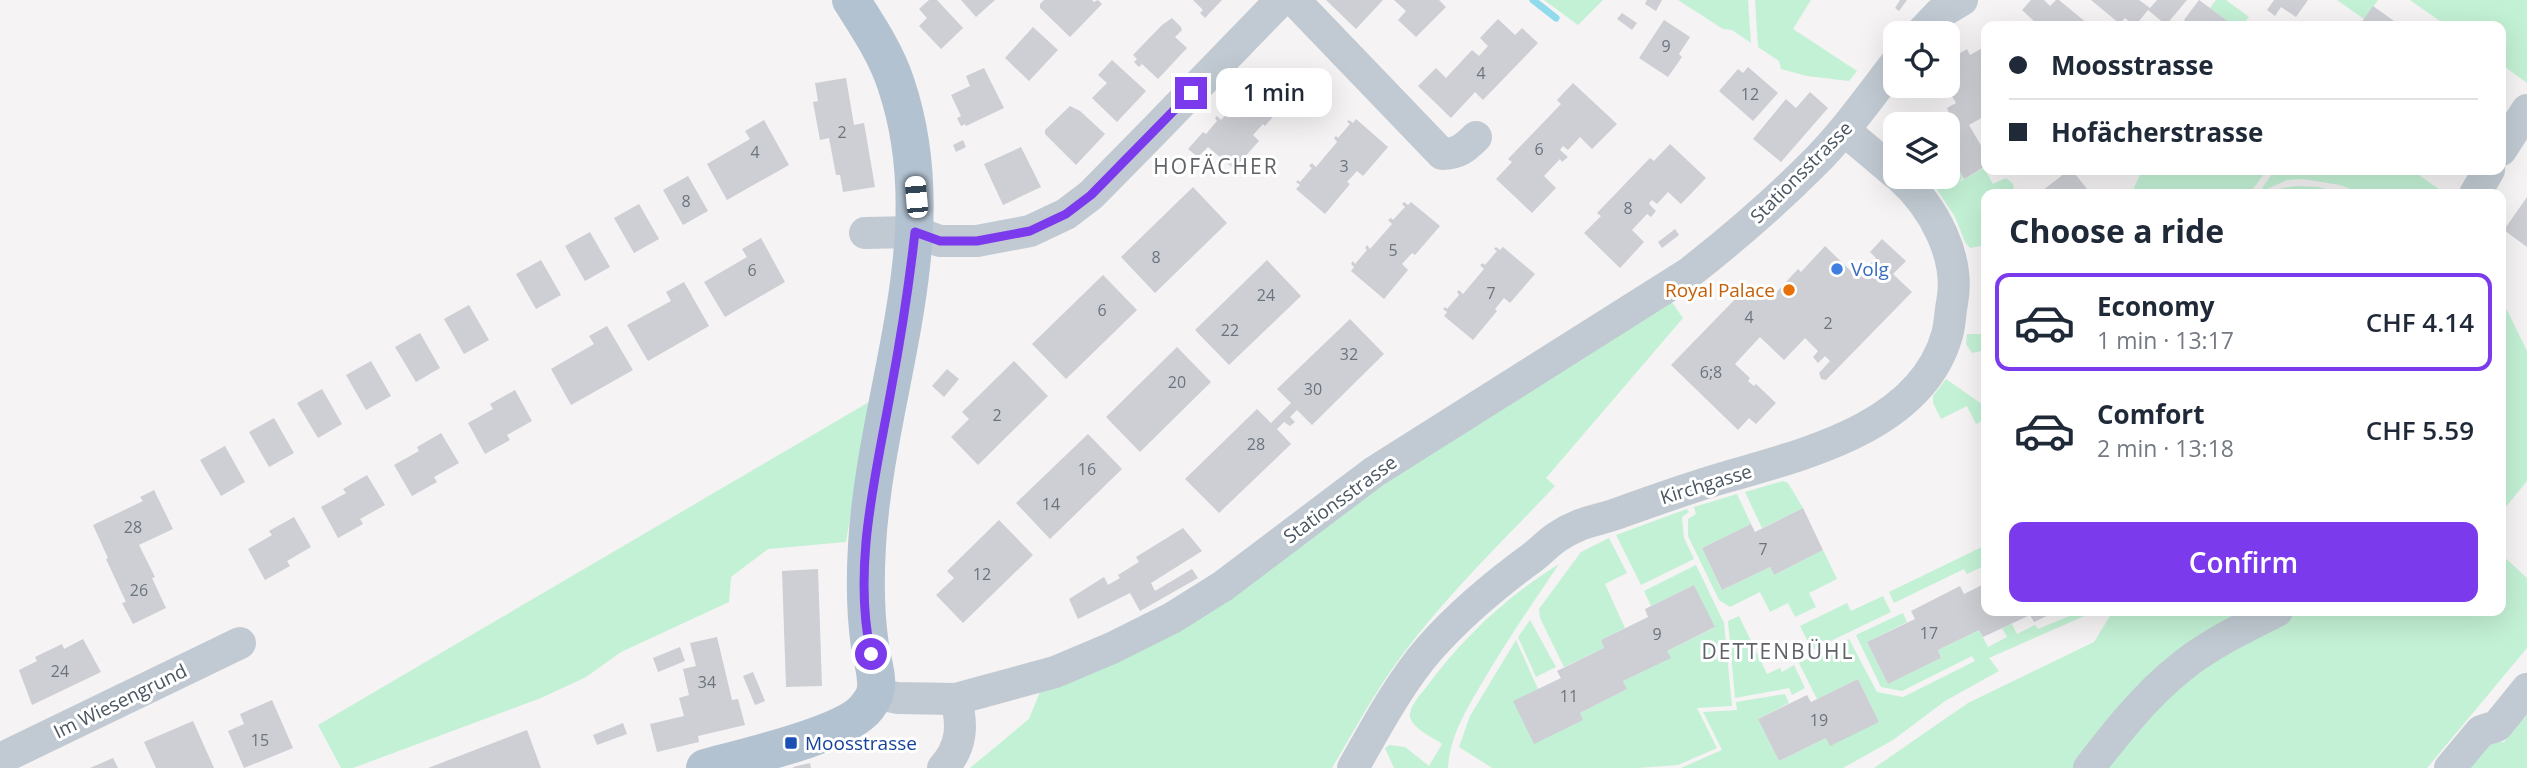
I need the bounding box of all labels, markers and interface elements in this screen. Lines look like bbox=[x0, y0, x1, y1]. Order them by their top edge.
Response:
map controls bbox=[1883, 21, 1960, 189]
button: locate bbox=[1883, 21, 1960, 98]
house number: 9 bbox=[1661, 35, 1671, 57]
text: Moosstrasse bbox=[2051, 47, 2214, 83]
house number: 4 bbox=[1476, 62, 1486, 84]
callout: 1 min bbox=[1216, 68, 1331, 118]
text: 1 min bbox=[1243, 76, 1305, 108]
route end bbox=[1175, 77, 1207, 109]
house number: 12 bbox=[1741, 83, 1759, 105]
button: layers bbox=[1883, 112, 1960, 189]
text: Hofächerstrasse bbox=[2051, 114, 2263, 150]
street label: Stationsstrasse bbox=[1744, 115, 1858, 229]
house number: 2 bbox=[837, 121, 847, 143]
house number: 6 bbox=[1534, 138, 1544, 160]
house number: 4 bbox=[750, 141, 760, 163]
district label: HOFÄCHER bbox=[1153, 152, 1279, 180]
house number: 3 bbox=[1339, 155, 1349, 177]
car bbox=[904, 175, 929, 219]
house number: 8 bbox=[681, 190, 691, 212]
house number: 8 bbox=[1623, 197, 1633, 219]
text: Choose a ride bbox=[2009, 209, 2224, 252]
house number: 5 bbox=[1388, 239, 1398, 261]
house number: 8 bbox=[1151, 246, 1161, 268]
place label: Volg bbox=[1851, 256, 1889, 282]
house number: 6 bbox=[747, 259, 757, 281]
marker: Volg bbox=[1829, 261, 1845, 277]
place label: Royal Palace bbox=[1665, 277, 1775, 303]
house number: 7 bbox=[1486, 282, 1496, 304]
marker: Royal Palace bbox=[1781, 282, 1797, 298]
house number: 24 bbox=[1257, 284, 1275, 306]
text: Economy bbox=[2097, 288, 2215, 324]
icon: car bbox=[2013, 291, 2076, 354]
house number: 6 bbox=[1097, 299, 1107, 321]
text: CHF 4.14 bbox=[2366, 304, 2474, 340]
house number: 4 bbox=[1744, 306, 1754, 328]
house number: 2 bbox=[1823, 312, 1833, 334]
house number: 22 bbox=[1221, 319, 1239, 341]
text: 1 min · 13:17 bbox=[2097, 324, 2234, 356]
house number: 32 bbox=[1340, 343, 1358, 365]
house number: 6;8 bbox=[1700, 361, 1722, 383]
house number: 20 bbox=[1168, 371, 1186, 393]
house number: 30 bbox=[1304, 378, 1322, 400]
text: Comfort bbox=[2097, 396, 2204, 432]
icon: car bbox=[2013, 399, 2076, 462]
house number: 2 bbox=[992, 404, 1002, 426]
text: CHF 5.59 bbox=[2366, 412, 2474, 448]
text: 2 min · 13:18 bbox=[2097, 432, 2234, 464]
house number: 28 bbox=[1247, 433, 1265, 455]
street label: Stationsstrasse bbox=[1278, 449, 1402, 549]
house number: 16 bbox=[1078, 458, 1096, 480]
street label: Kirchgasse bbox=[1657, 458, 1755, 510]
house number: 14 bbox=[1042, 493, 1060, 515]
house number: 28 bbox=[124, 516, 142, 538]
button: Confirm bbox=[2009, 522, 2478, 602]
house number: 7 bbox=[1758, 538, 1768, 560]
house number: 12 bbox=[973, 563, 991, 585]
house number: 26 bbox=[130, 579, 148, 601]
house number: 17 bbox=[1920, 622, 1938, 644]
house number: 9 bbox=[1652, 623, 1662, 645]
district label: DETTENBÜHL bbox=[1702, 637, 1854, 665]
route start bbox=[855, 638, 887, 670]
street label: Im Wiesengrund bbox=[49, 657, 191, 745]
house number: 24 bbox=[51, 660, 69, 682]
house number: 34 bbox=[698, 671, 716, 693]
house number: 11 bbox=[1560, 685, 1578, 707]
house number: 19 bbox=[1810, 709, 1828, 731]
house number: 15 bbox=[251, 729, 269, 751]
place label: Moosstrasse bbox=[805, 730, 917, 756]
marker: Moosstrasse bbox=[783, 735, 799, 751]

